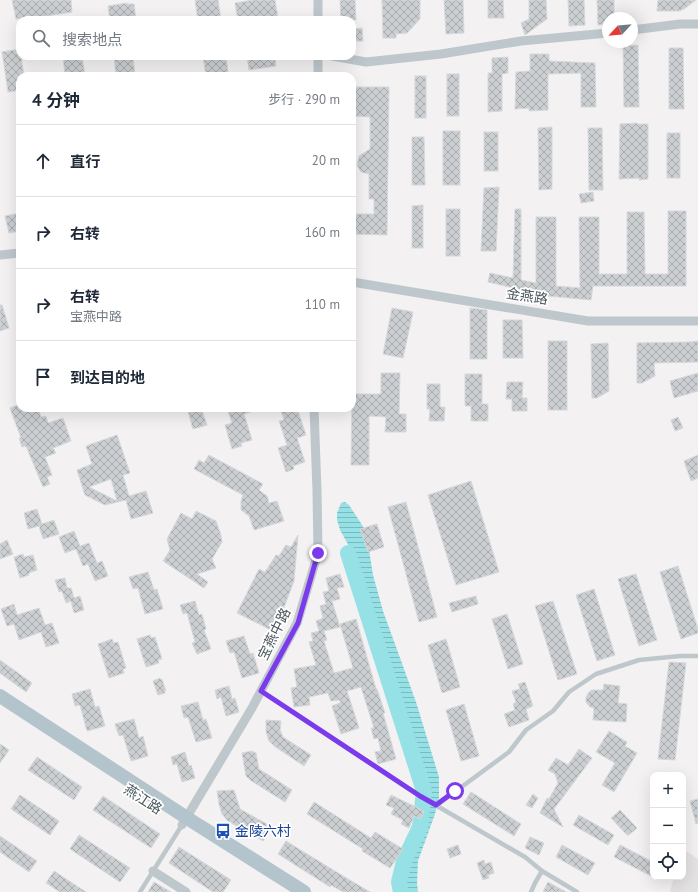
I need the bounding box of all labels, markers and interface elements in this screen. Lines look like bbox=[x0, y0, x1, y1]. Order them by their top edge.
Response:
north arrow bbox=[602, 12, 638, 48]
search box bbox=[16, 16, 356, 60]
icon: search bbox=[30, 27, 52, 49]
text: 搜索地点 bbox=[62, 30, 122, 49]
text: 4 分钟 bbox=[32, 89, 80, 111]
text: 步行 · 290 m bbox=[268, 91, 340, 108]
icon: ahead bbox=[32, 150, 54, 172]
text: 直行 bbox=[70, 152, 100, 171]
text: 20 m bbox=[312, 152, 340, 169]
icon: right bbox=[32, 222, 54, 244]
text: 右转 bbox=[70, 224, 100, 243]
text: 160 m bbox=[305, 224, 340, 241]
street label: 金燕路 bbox=[505, 284, 549, 308]
text: 右转 bbox=[70, 287, 100, 306]
icon: right bbox=[32, 294, 54, 316]
text: 110 m bbox=[305, 296, 340, 313]
text: 宝燕中路 bbox=[70, 308, 122, 325]
icon: arrive bbox=[32, 366, 54, 388]
text: 到达目的地 bbox=[70, 368, 145, 387]
route end bbox=[309, 544, 327, 562]
street label: 宝燕中路 bbox=[254, 605, 294, 663]
map controls bbox=[650, 772, 686, 880]
button: + bbox=[650, 772, 686, 808]
street label: 燕江路 bbox=[120, 780, 166, 818]
route start bbox=[446, 782, 464, 800]
button: − bbox=[650, 808, 686, 844]
bus stop icon: 金陵六村 bbox=[214, 822, 232, 840]
place label: 金陵六村 bbox=[235, 822, 291, 840]
button: locate bbox=[650, 844, 686, 880]

